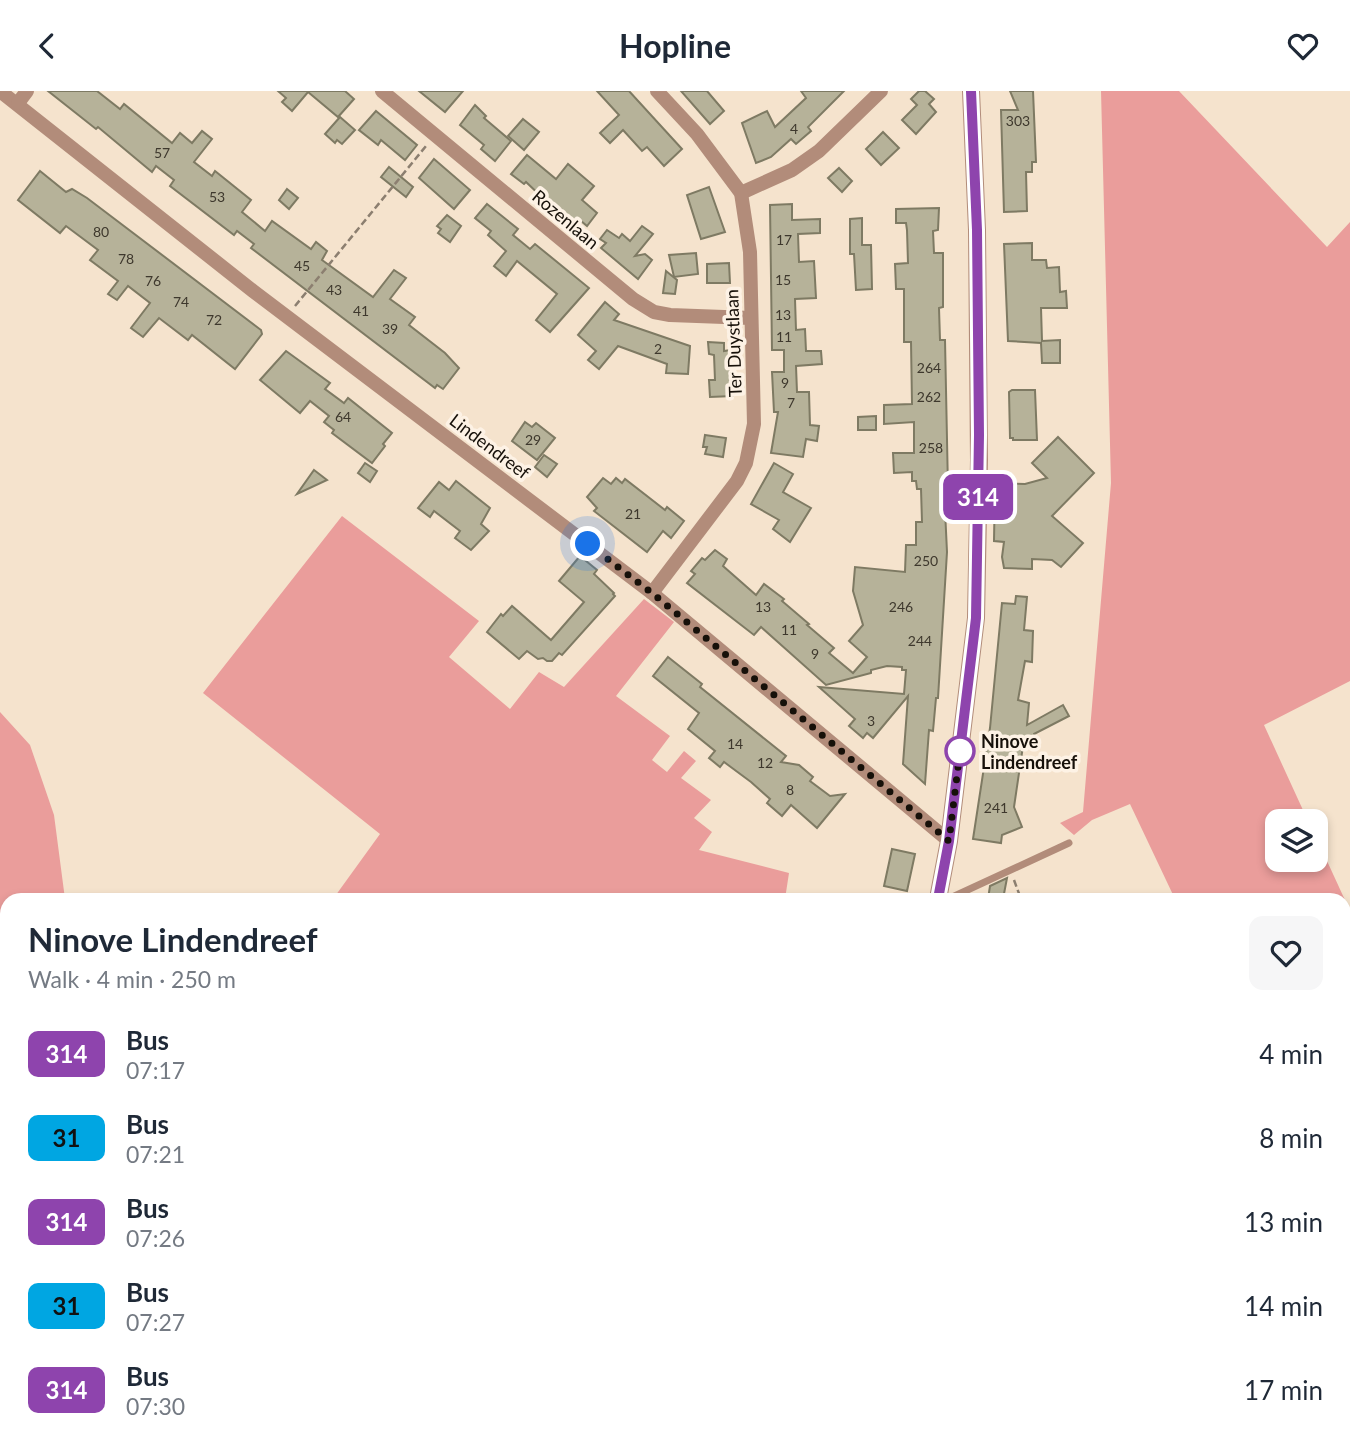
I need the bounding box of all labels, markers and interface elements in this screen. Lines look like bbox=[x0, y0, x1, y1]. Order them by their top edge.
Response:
text: Hopline bbox=[619, 26, 731, 65]
icon: back bbox=[28, 27, 66, 65]
icon: heart bbox=[1284, 27, 1322, 65]
house number: 303 bbox=[1006, 112, 1030, 129]
house number: 4 bbox=[790, 120, 798, 137]
house number: 57 bbox=[154, 144, 170, 161]
street label: Rozenlaan bbox=[528, 185, 604, 253]
house number: 53 bbox=[209, 188, 225, 205]
house number: 80 bbox=[93, 223, 109, 240]
house number: 17 bbox=[776, 231, 792, 248]
house number: 78 bbox=[118, 250, 134, 267]
house number: 45 bbox=[294, 257, 310, 274]
house number: 15 bbox=[775, 271, 791, 288]
house number: 76 bbox=[145, 272, 161, 289]
house number: 43 bbox=[326, 281, 342, 298]
street label: Ter Duystlaan bbox=[720, 289, 746, 397]
house number: 74 bbox=[173, 293, 189, 310]
house number: 41 bbox=[353, 302, 369, 319]
house number: 13 bbox=[775, 306, 791, 323]
house number: 72 bbox=[206, 311, 222, 328]
house number: 39 bbox=[382, 320, 398, 337]
house number: 11 bbox=[776, 328, 792, 345]
house number: 2 bbox=[654, 340, 662, 357]
house number: 264 bbox=[917, 359, 941, 376]
house number: 9 bbox=[781, 374, 789, 391]
house number: 262 bbox=[917, 388, 941, 405]
house number: 7 bbox=[787, 394, 795, 411]
house number: 64 bbox=[335, 408, 351, 425]
street label: Lindendreef bbox=[446, 409, 535, 484]
house number: 29 bbox=[525, 431, 541, 448]
house number: 258 bbox=[919, 439, 943, 456]
line badge: 314 bbox=[938, 474, 1018, 520]
text: 314 bbox=[957, 482, 999, 511]
house number: 21 bbox=[625, 505, 641, 522]
your location bbox=[570, 526, 605, 561]
house number: 250 bbox=[914, 552, 938, 569]
house number: 13 bbox=[755, 598, 771, 615]
house number: 246 bbox=[889, 598, 913, 615]
house number: 11 bbox=[781, 621, 797, 638]
house number: 244 bbox=[908, 632, 932, 649]
house number: 9 bbox=[811, 645, 819, 662]
house number: 3 bbox=[867, 712, 875, 729]
place label: Ninove Lindendreef bbox=[981, 730, 1078, 773]
house number: 14 bbox=[727, 735, 743, 752]
marker: Ninove Lindendreef bbox=[945, 736, 975, 766]
house number: 12 bbox=[757, 754, 773, 771]
house number: 8 bbox=[786, 781, 794, 798]
house number: 241 bbox=[984, 799, 1008, 816]
map controls bbox=[1265, 809, 1328, 872]
button: layers bbox=[1265, 809, 1328, 872]
button: heart bbox=[1249, 916, 1323, 990]
text: Ninove Lindendreef bbox=[28, 919, 318, 959]
text: Walk · 4 min · 250 m bbox=[28, 965, 236, 993]
text: Bus bbox=[126, 1024, 169, 1056]
text: 4 min bbox=[1259, 1038, 1323, 1070]
text: 314 bbox=[46, 1039, 87, 1068]
text: 07:17 bbox=[126, 1056, 185, 1084]
text: Bus bbox=[126, 1108, 169, 1140]
text: 8 min bbox=[1259, 1122, 1323, 1154]
text: 31 bbox=[53, 1123, 80, 1152]
text: 07:21 bbox=[126, 1140, 185, 1168]
text: Bus bbox=[126, 1192, 169, 1224]
text: 13 min bbox=[1244, 1206, 1323, 1238]
text: 314 bbox=[46, 1207, 87, 1236]
text: 07:26 bbox=[126, 1224, 185, 1252]
text: Bus bbox=[126, 1276, 169, 1308]
text: 14 min bbox=[1244, 1290, 1323, 1322]
text: 31 bbox=[53, 1291, 80, 1320]
text: 07:27 bbox=[126, 1308, 185, 1336]
text: Bus bbox=[126, 1360, 169, 1392]
text: 17 min bbox=[1244, 1374, 1323, 1406]
text: 314 bbox=[46, 1375, 87, 1404]
text: 07:30 bbox=[126, 1392, 185, 1420]

